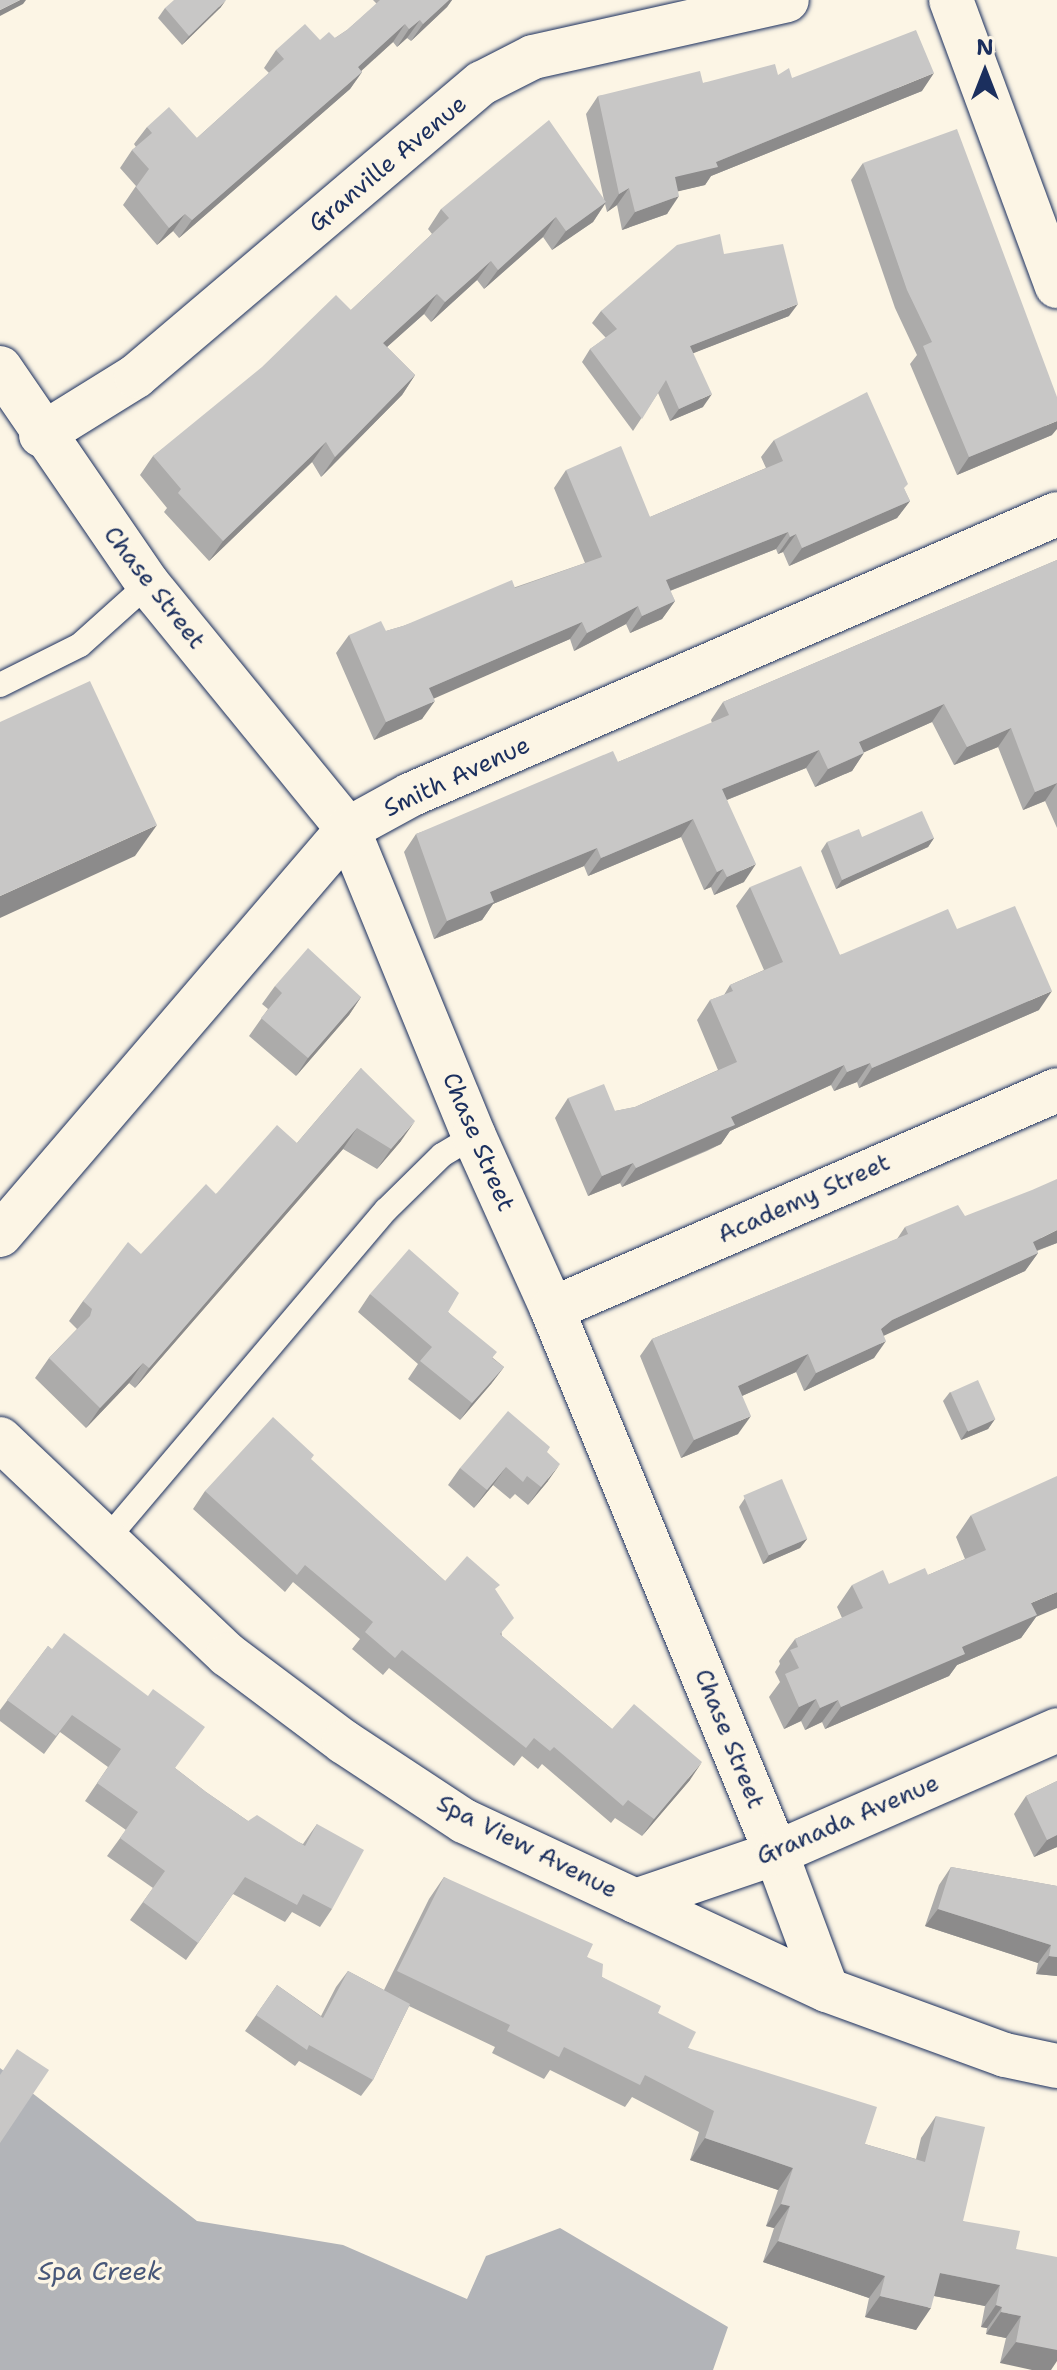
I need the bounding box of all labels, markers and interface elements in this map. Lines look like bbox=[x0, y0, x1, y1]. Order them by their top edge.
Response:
north arrow bbox=[945, 32, 1025, 112]
text: N bbox=[976, 33, 994, 62]
street label: Granville Avenue bbox=[303, 90, 473, 238]
street label: Chase Street bbox=[97, 521, 211, 655]
street label: Smith Avenue bbox=[379, 731, 535, 823]
street label: Chase Street bbox=[436, 1068, 520, 1216]
street label: Academy Street bbox=[714, 1148, 894, 1250]
street label: Chase Street bbox=[688, 1665, 770, 1813]
street label: Granada Avenue bbox=[753, 1769, 943, 1871]
street label: Spa View Avenue bbox=[432, 1789, 622, 1905]
water label: Spa Creek bbox=[38, 2255, 162, 2287]

